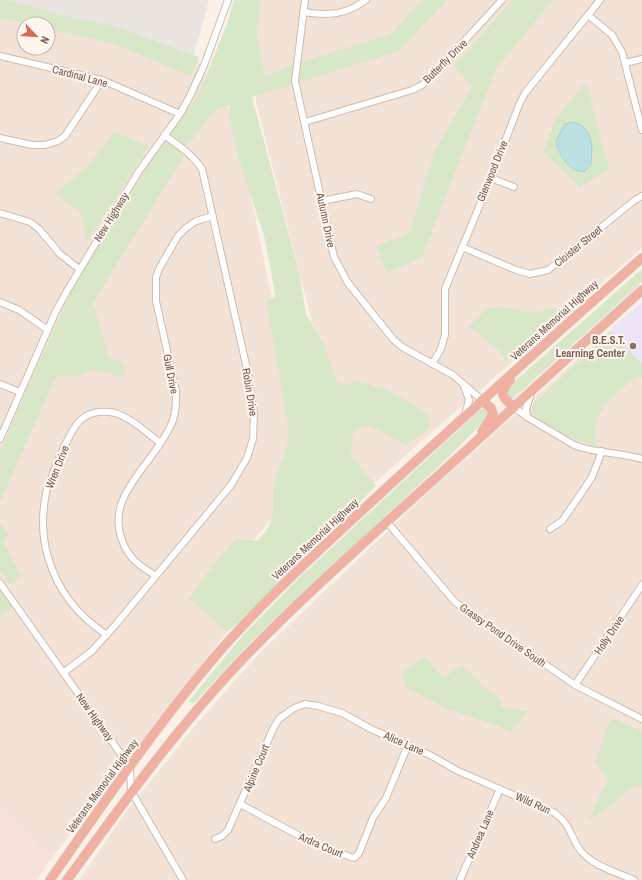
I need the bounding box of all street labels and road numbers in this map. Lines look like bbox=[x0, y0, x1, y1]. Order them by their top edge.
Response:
street label: Butterfly Drive bbox=[420, 36, 470, 86]
street label: Cardinal Lane bbox=[51, 62, 109, 90]
street label: Glenwood Drive bbox=[473, 138, 511, 204]
street label: New Highway bbox=[90, 189, 132, 244]
street label: Autumn Drive bbox=[313, 191, 339, 248]
street label: Cloister Street bbox=[551, 222, 605, 270]
street label: Veterans Memorial Highway bbox=[507, 277, 601, 363]
street label: Gull Drive bbox=[160, 353, 182, 395]
street label: Robin Drive bbox=[239, 367, 261, 417]
street label: Wren Drive bbox=[42, 443, 72, 491]
street label: Veterans Memorial Highway bbox=[269, 495, 362, 583]
street label: Grassy Pond Drive South bbox=[457, 600, 549, 670]
street label: Holly Drive bbox=[591, 613, 627, 657]
street label: New Highway bbox=[73, 690, 117, 744]
street label: Alice Lane bbox=[381, 728, 426, 758]
street label: Veterans Memorial Highway bbox=[63, 736, 141, 836]
street label: Alpine Court bbox=[239, 742, 272, 795]
street label: Wild Run bbox=[513, 789, 553, 817]
street label: Andrea Lane bbox=[463, 808, 497, 861]
street label: Ardra Court bbox=[296, 829, 346, 861]

